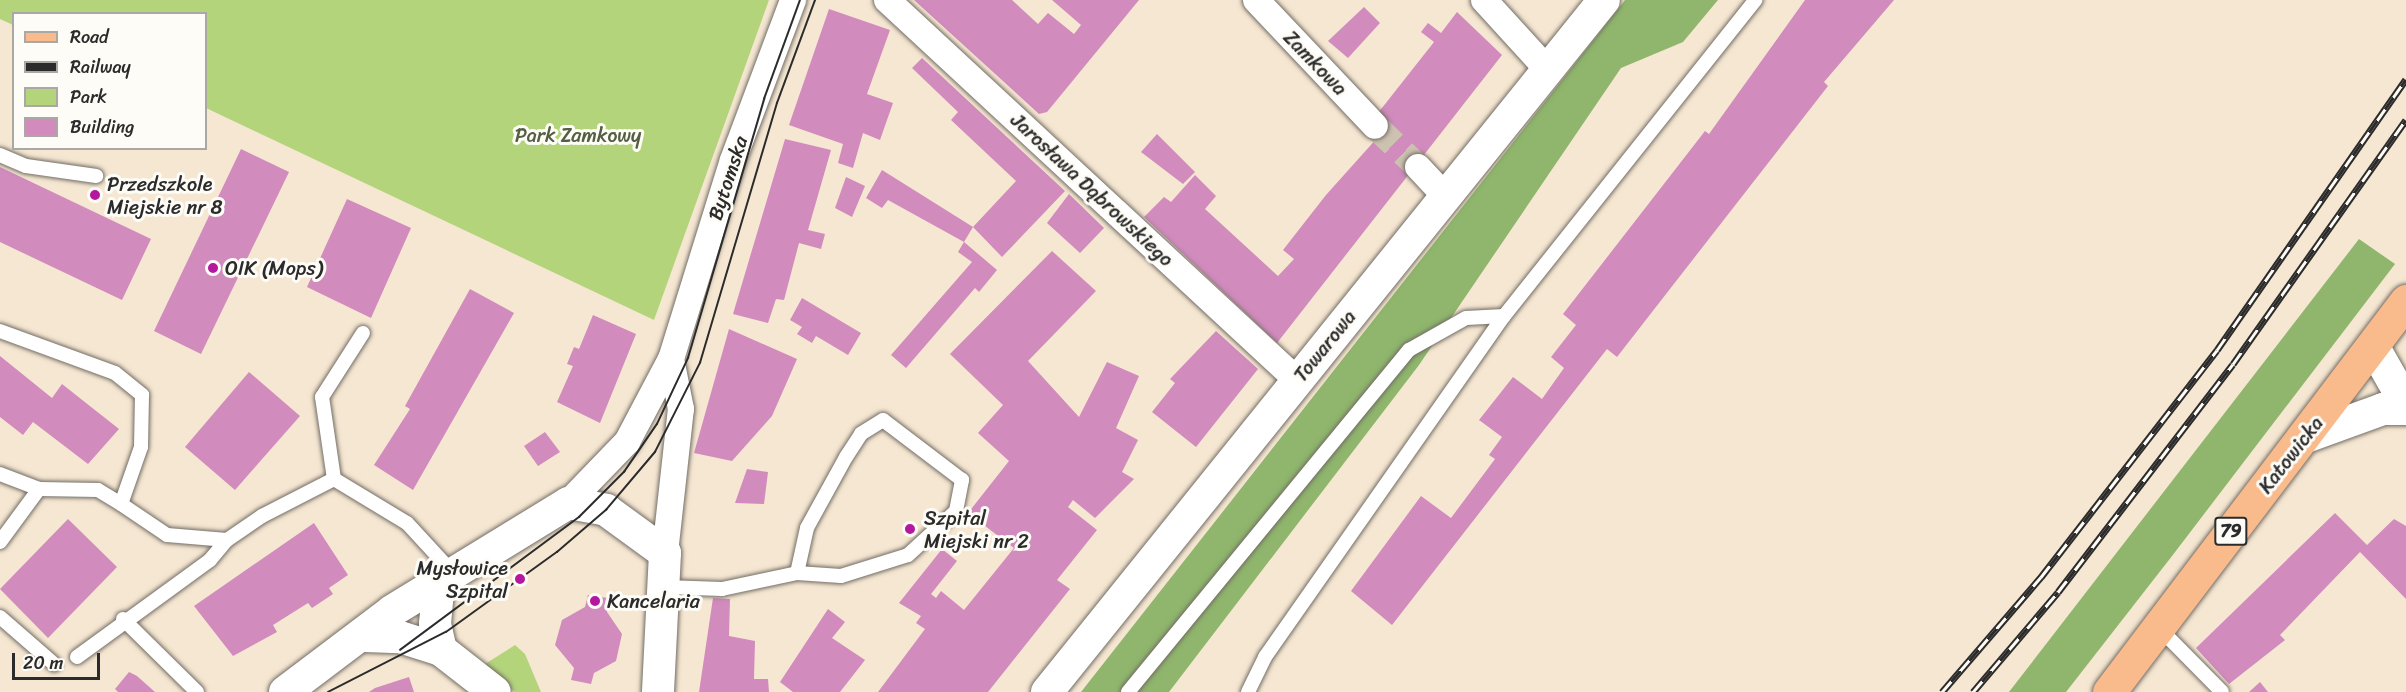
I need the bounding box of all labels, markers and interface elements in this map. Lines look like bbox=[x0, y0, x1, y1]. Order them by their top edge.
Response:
legend bbox=[12, 12, 207, 150]
text: Road bbox=[70, 21, 109, 53]
street label: Zamkowa bbox=[1278, 26, 1352, 100]
text: Railway bbox=[70, 51, 131, 83]
text: Park bbox=[70, 81, 107, 113]
street label: Jarosława Dąbrowskiego bbox=[1006, 109, 1178, 271]
text: Building bbox=[70, 111, 134, 143]
park label: Park Zamkowy bbox=[514, 123, 642, 147]
street label: Bytomska bbox=[703, 133, 753, 223]
place label: Przedszkole Miejskie nr 8 bbox=[107, 172, 223, 219]
marker: Przedszkole Miejskie nr 8 bbox=[88, 188, 102, 202]
place label: OIK (Mops) bbox=[225, 256, 322, 280]
marker: OIK (Mops) bbox=[206, 261, 220, 275]
street label: Towarowa bbox=[1289, 305, 1361, 387]
street label: Katowicka bbox=[2254, 412, 2328, 498]
place label: Szpital Miejski nr 2 bbox=[924, 506, 1029, 553]
road number: 79 bbox=[2213, 516, 2249, 546]
marker: Szpital Miejski nr 2 bbox=[901, 520, 919, 538]
place label: Mysłowice Szpital bbox=[416, 556, 508, 603]
marker: Mysłowice Szpital bbox=[513, 572, 527, 586]
place label: Kancelaria bbox=[607, 589, 700, 613]
marker: Kancelaria bbox=[588, 594, 602, 608]
scale bar bbox=[15, 641, 104, 679]
text: 20 m bbox=[23, 647, 63, 679]

